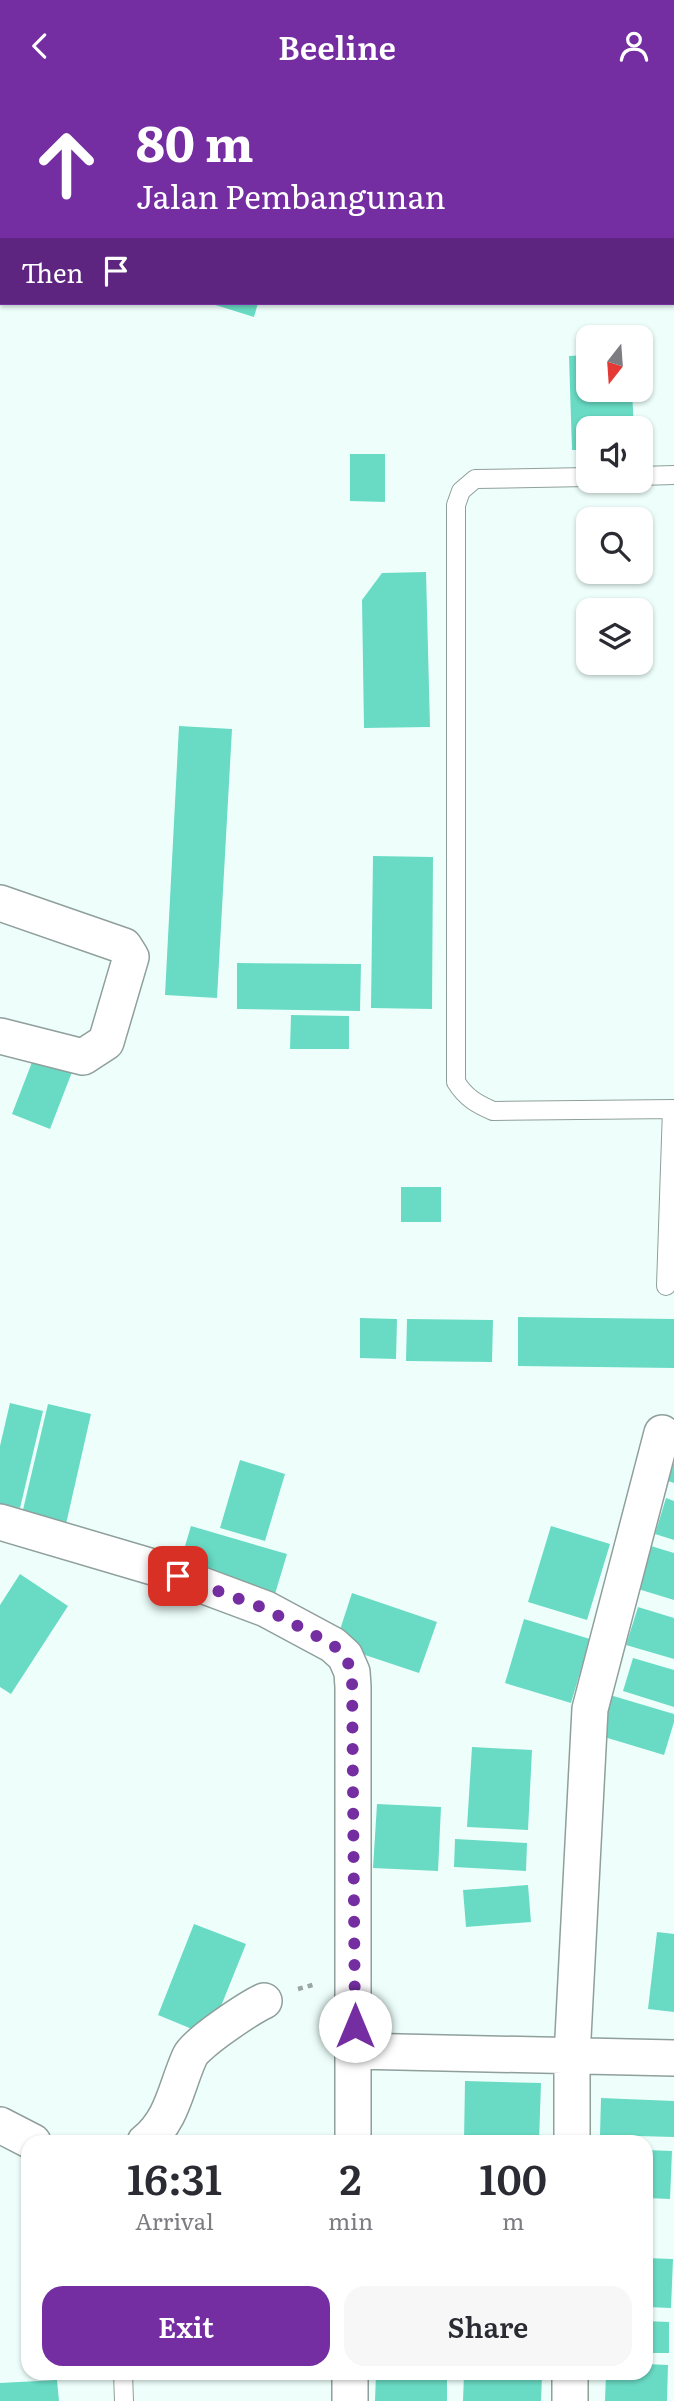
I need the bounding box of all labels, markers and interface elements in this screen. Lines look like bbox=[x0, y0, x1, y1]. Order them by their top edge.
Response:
text: Beeline bbox=[278, 22, 396, 70]
icon: back bbox=[21, 27, 59, 65]
icon: person bbox=[615, 27, 653, 65]
text: 80 m bbox=[136, 104, 254, 177]
icon: ahead bbox=[21, 119, 112, 210]
text: Jalan Pembangunan bbox=[136, 171, 446, 219]
text: Then bbox=[21, 252, 83, 291]
icon: arrive bbox=[97, 252, 135, 290]
north arrow bbox=[576, 325, 653, 403]
map controls bbox=[576, 325, 653, 675]
button: sound bbox=[576, 416, 653, 493]
button: search bbox=[576, 507, 653, 584]
button: layers bbox=[576, 598, 653, 675]
pin bbox=[148, 1546, 208, 1606]
icon: arrive bbox=[159, 1557, 197, 1595]
position arrow bbox=[318, 1989, 392, 2063]
text: 16:31 bbox=[127, 2146, 222, 2208]
text: 2 bbox=[340, 2146, 362, 2208]
text: 100 bbox=[479, 2146, 547, 2208]
text: Arrival bbox=[135, 2203, 214, 2237]
text: min bbox=[328, 2203, 373, 2237]
text: m bbox=[502, 2203, 524, 2237]
button: Exit bbox=[42, 2286, 330, 2366]
button: Share bbox=[344, 2286, 632, 2366]

